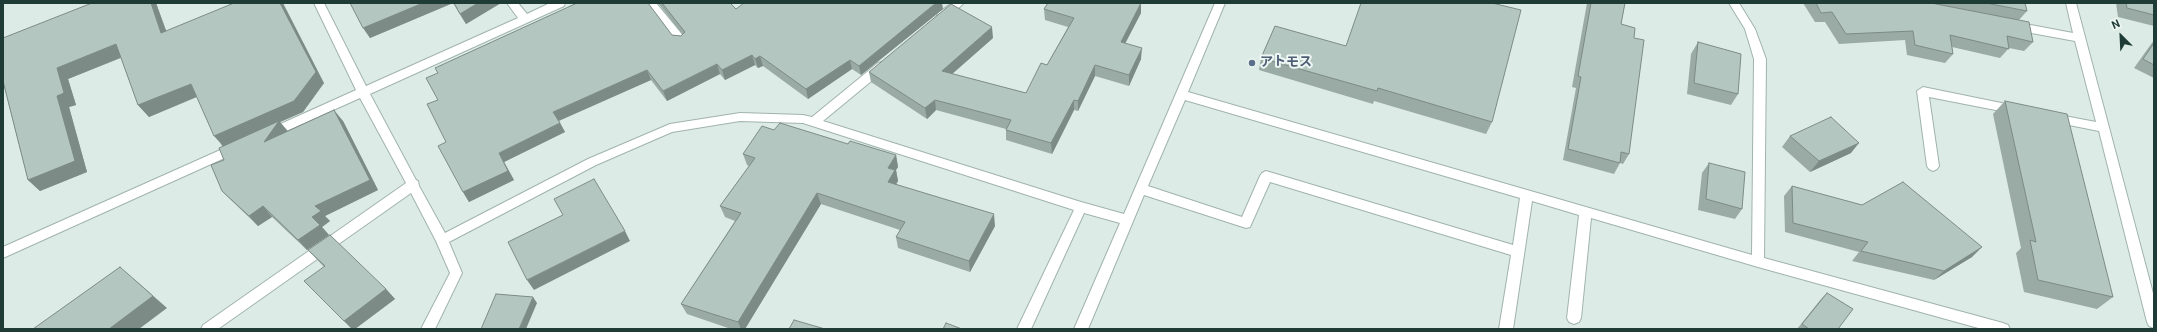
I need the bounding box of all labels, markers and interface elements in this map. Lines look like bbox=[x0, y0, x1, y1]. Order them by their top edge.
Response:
north arrow bbox=[2101, 16, 2141, 56]
text: N bbox=[2110, 17, 2122, 32]
place label: アトモス bbox=[1260, 55, 1312, 71]
marker: アトモス bbox=[1247, 58, 1257, 68]

